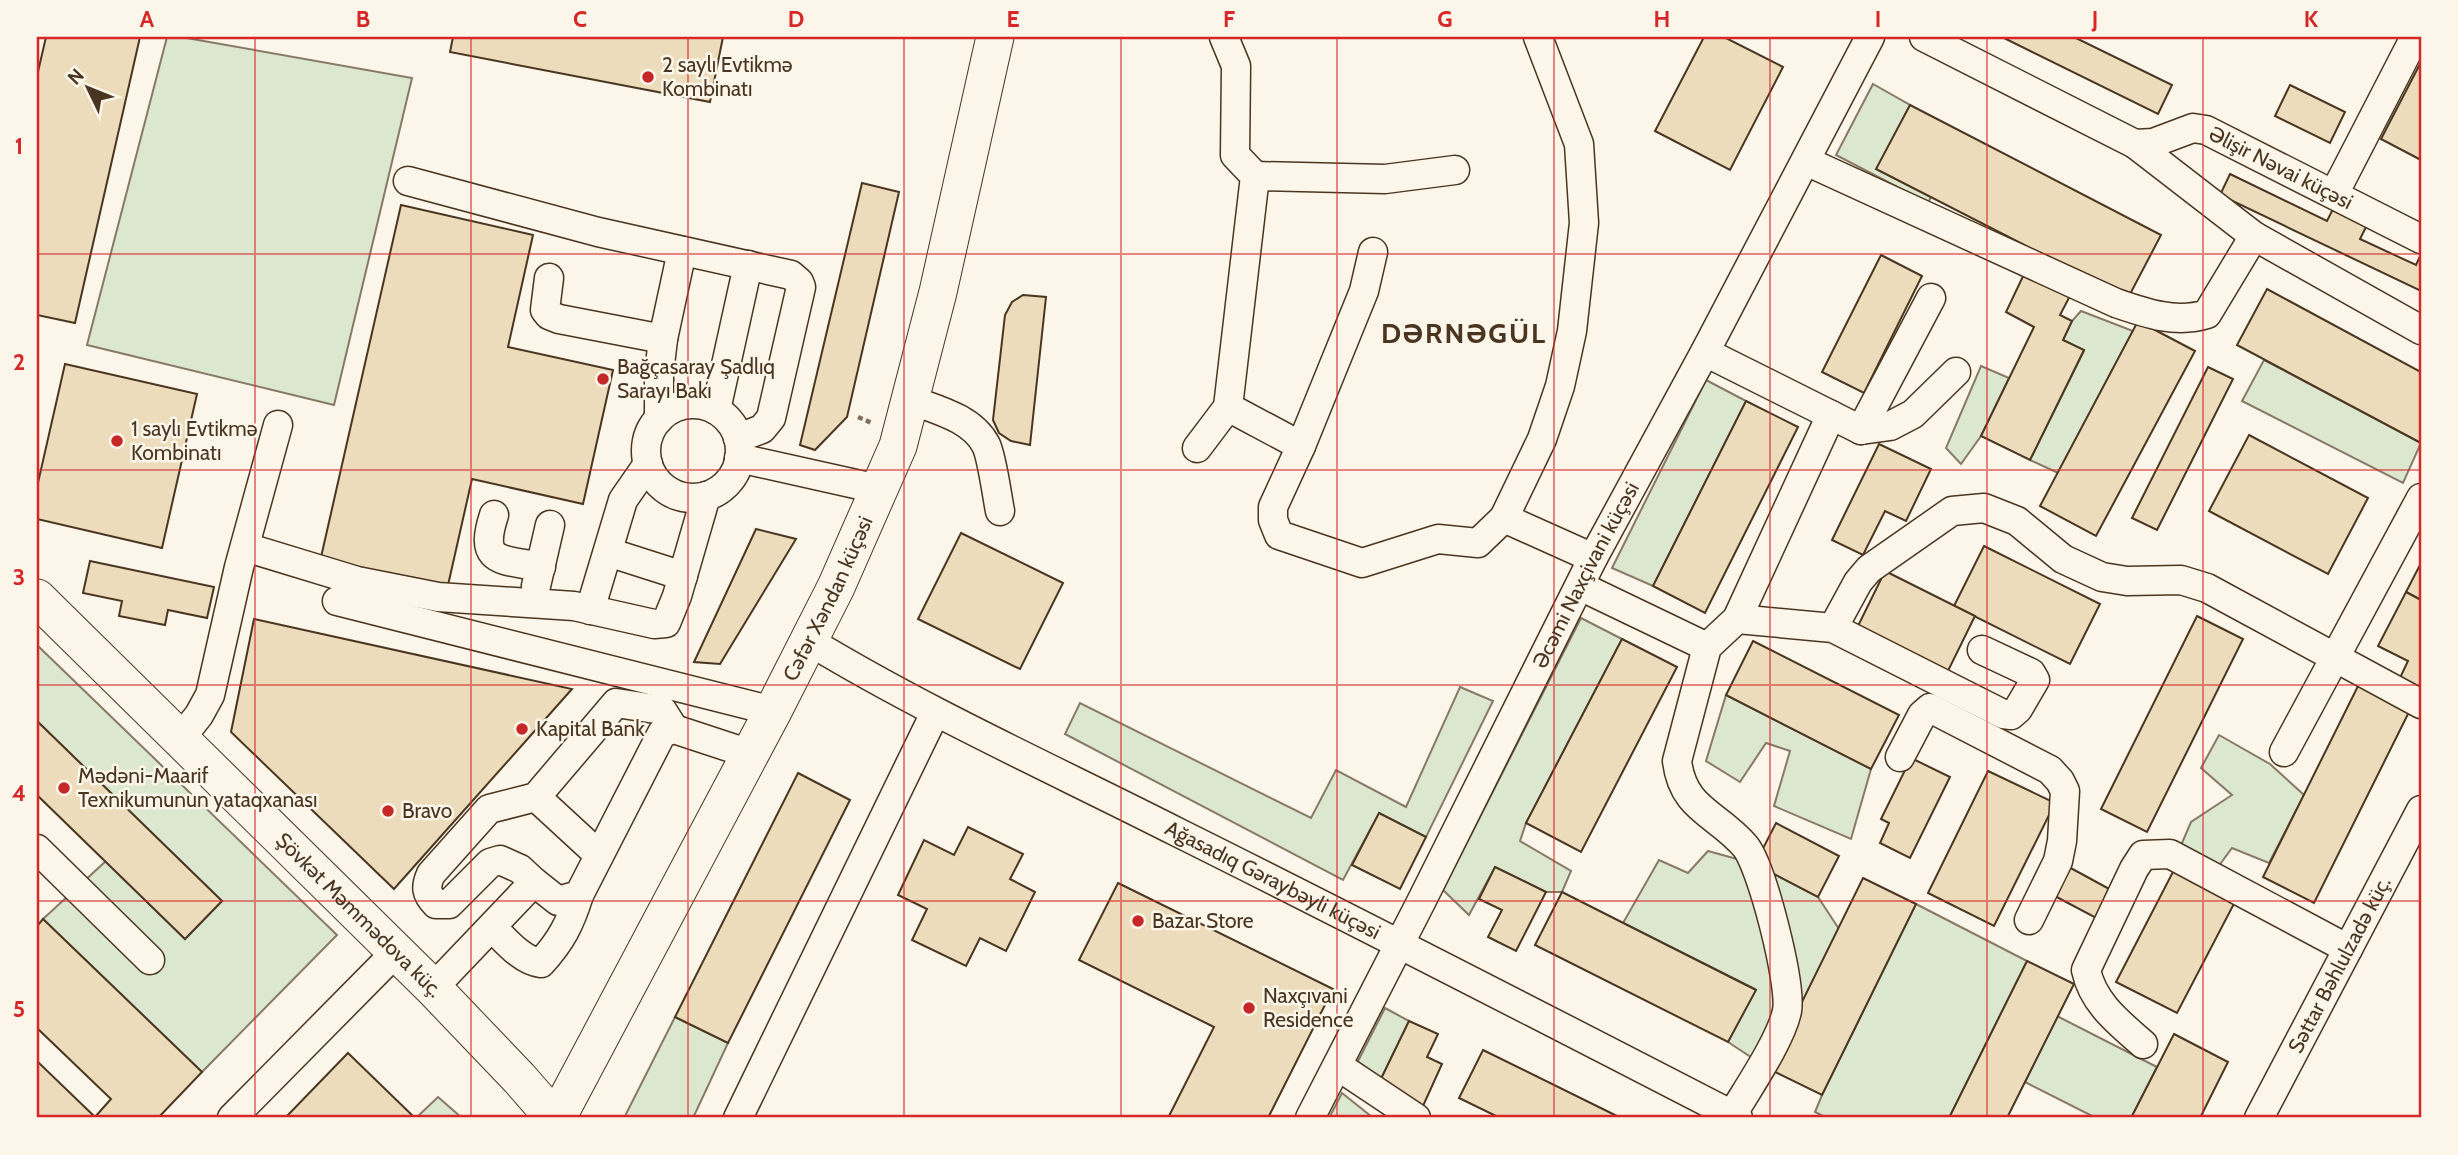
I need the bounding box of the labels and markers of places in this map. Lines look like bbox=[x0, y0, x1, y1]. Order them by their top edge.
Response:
place label: 2 saylı Evtikmə Kombinatı bbox=[662, 52, 793, 101]
marker: 2 saylı Evtikmə Kombinatı bbox=[640, 69, 656, 85]
place label: Bağçasaray Şadlıq Sarayı Bakı bbox=[617, 354, 775, 403]
marker: Bağçasaray Şadlıq Sarayı Bakı bbox=[595, 371, 611, 387]
place label: 1 saylı Evtikmə Kombinatı bbox=[131, 416, 258, 465]
marker: 1 saylı Evtikmə Kombinatı bbox=[109, 433, 125, 449]
place label: Kapital Bank bbox=[536, 716, 645, 741]
marker: Kapital Bank bbox=[514, 721, 530, 737]
place label: Mədəni-Maarif Texnikumunun yataqxanası bbox=[78, 763, 317, 812]
marker: Mədəni-Maarif Texnikumunun yataqxanası bbox=[56, 780, 72, 796]
place label: Bravo bbox=[402, 798, 452, 823]
marker: Bravo bbox=[380, 803, 396, 819]
place label: Bazar Store bbox=[1152, 908, 1254, 933]
marker: Bazar Store bbox=[1130, 913, 1146, 929]
place label: Naxçıvani Residence bbox=[1263, 983, 1354, 1032]
marker: Naxçıvani Residence bbox=[1241, 1000, 1257, 1016]

